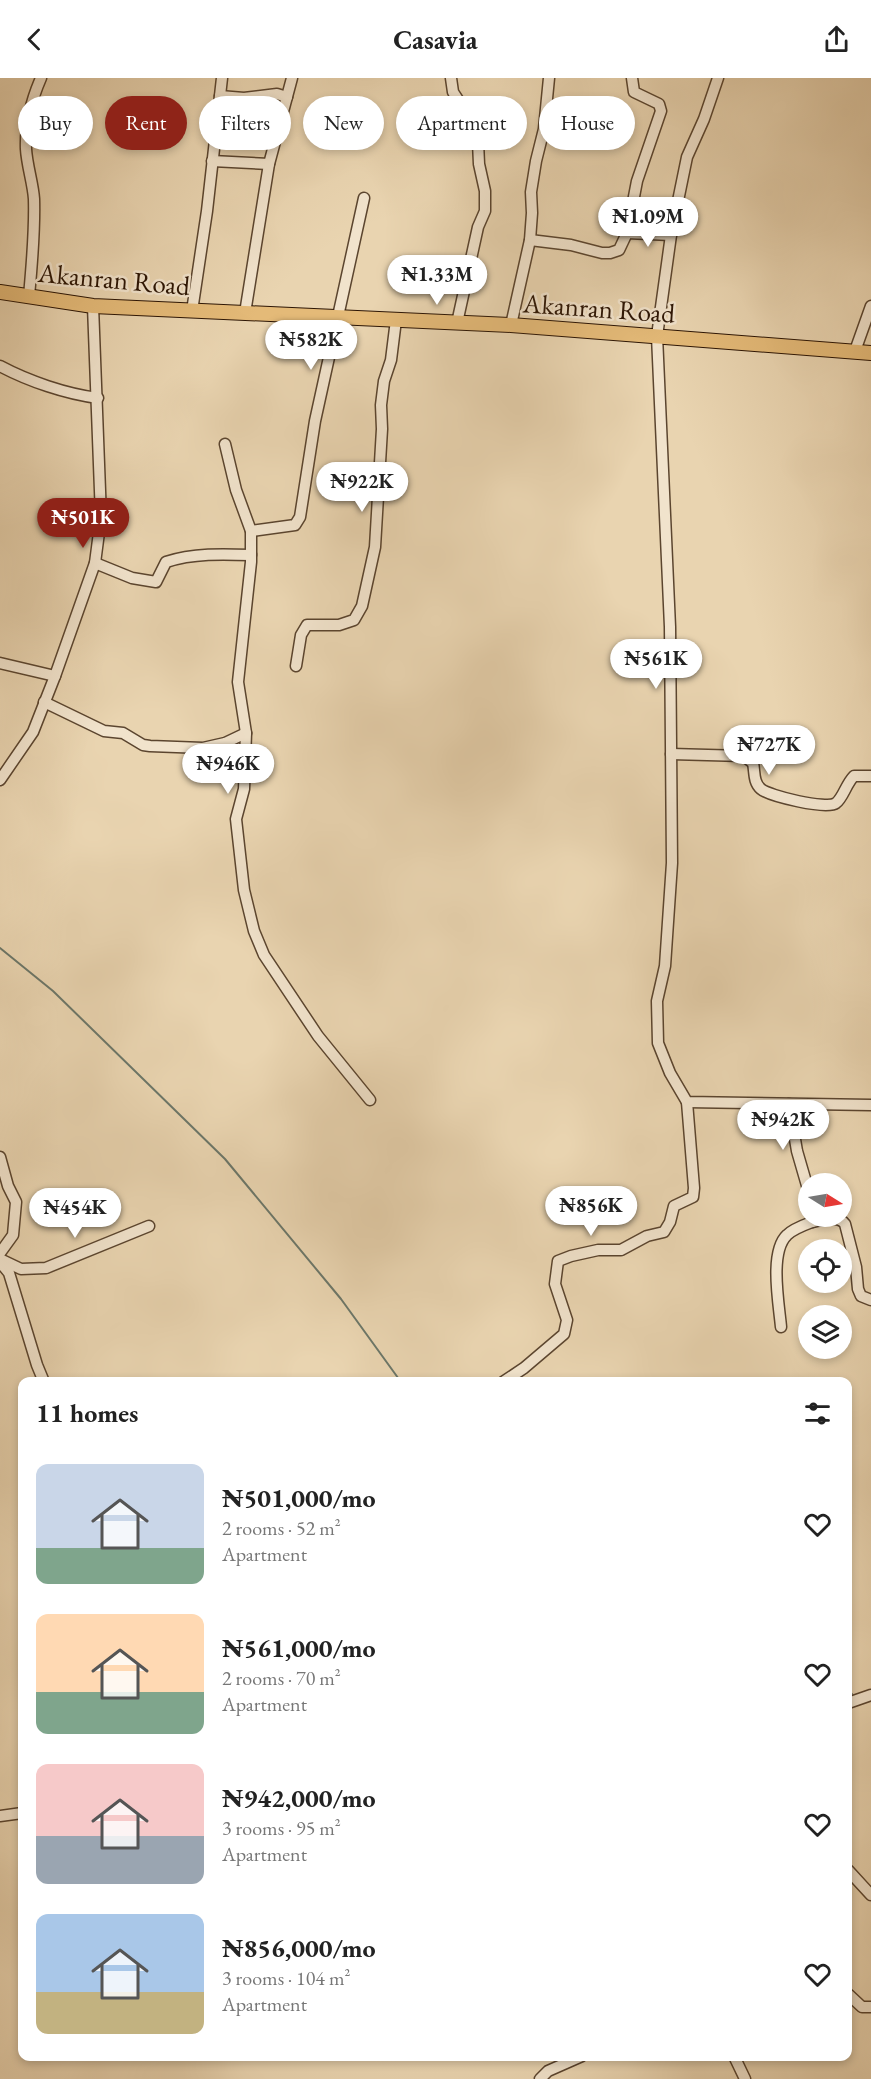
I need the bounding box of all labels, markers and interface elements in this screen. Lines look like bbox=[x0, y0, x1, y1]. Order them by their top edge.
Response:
text: Casavia bbox=[393, 22, 478, 57]
icon: back bbox=[18, 23, 51, 56]
icon: share bbox=[820, 23, 853, 56]
chip: Buy bbox=[18, 96, 93, 150]
chip: Rent bbox=[105, 96, 187, 150]
chip: Filters bbox=[199, 96, 291, 150]
chip: New bbox=[303, 96, 384, 150]
chip: Apartment bbox=[396, 96, 527, 150]
chip: House bbox=[539, 96, 635, 150]
pin: ₦1.09M bbox=[599, 197, 697, 248]
text: ₦1.09M bbox=[612, 203, 684, 229]
street label: Akanran Road bbox=[36, 255, 192, 303]
pin: ₦1.33M bbox=[388, 255, 486, 306]
text: ₦1.33M bbox=[401, 261, 473, 287]
street label: Akanran Road bbox=[521, 285, 677, 331]
pin: ₦582K bbox=[269, 320, 353, 371]
text: ₦582K bbox=[279, 326, 343, 352]
pin: ₦922K bbox=[320, 462, 404, 513]
text: ₦922K bbox=[330, 468, 394, 494]
pin: ₦501K bbox=[41, 498, 125, 549]
text: ₦501K bbox=[51, 504, 115, 530]
pin: ₦561K bbox=[614, 639, 698, 690]
text: ₦561K bbox=[624, 645, 688, 671]
pin: ₦727K bbox=[727, 725, 811, 776]
text: ₦727K bbox=[737, 731, 801, 757]
pin: ₦946K bbox=[186, 744, 270, 795]
text: ₦946K bbox=[196, 750, 260, 776]
pin: ₦942K bbox=[741, 1100, 825, 1151]
text: ₦942K bbox=[751, 1106, 815, 1132]
north arrow bbox=[798, 1173, 852, 1227]
map controls bbox=[798, 1173, 852, 1359]
pin: ₦856K bbox=[549, 1186, 633, 1237]
pin: ₦454K bbox=[33, 1188, 117, 1239]
text: ₦856K bbox=[559, 1192, 623, 1218]
text: ₦454K bbox=[43, 1194, 107, 1220]
button: locate bbox=[798, 1239, 852, 1293]
button: layers bbox=[798, 1305, 852, 1359]
text: 11 homes bbox=[36, 1396, 138, 1430]
icon: filters bbox=[801, 1397, 834, 1430]
text: ₦501,000/mo bbox=[222, 1481, 375, 1515]
icon: home bbox=[84, 1488, 156, 1560]
icon: heart bbox=[801, 1508, 834, 1541]
text: 2 rooms · 52 m² bbox=[222, 1515, 341, 1541]
text: Apartment bbox=[222, 1541, 307, 1567]
text: ₦561,000/mo bbox=[222, 1631, 375, 1665]
icon: home bbox=[84, 1638, 156, 1710]
icon: heart bbox=[801, 1658, 834, 1691]
text: 2 rooms · 70 m² bbox=[222, 1665, 341, 1691]
text: Apartment bbox=[222, 1691, 307, 1717]
text: ₦942,000/mo bbox=[222, 1781, 375, 1815]
icon: home bbox=[84, 1788, 156, 1860]
icon: heart bbox=[801, 1808, 834, 1841]
text: 3 rooms · 95 m² bbox=[222, 1815, 341, 1841]
text: Apartment bbox=[222, 1841, 307, 1867]
text: ₦856,000/mo bbox=[222, 1931, 375, 1965]
icon: home bbox=[84, 1938, 156, 2010]
icon: heart bbox=[801, 1958, 834, 1991]
text: 3 rooms · 104 m² bbox=[222, 1965, 350, 1991]
text: Apartment bbox=[222, 1991, 307, 2017]

